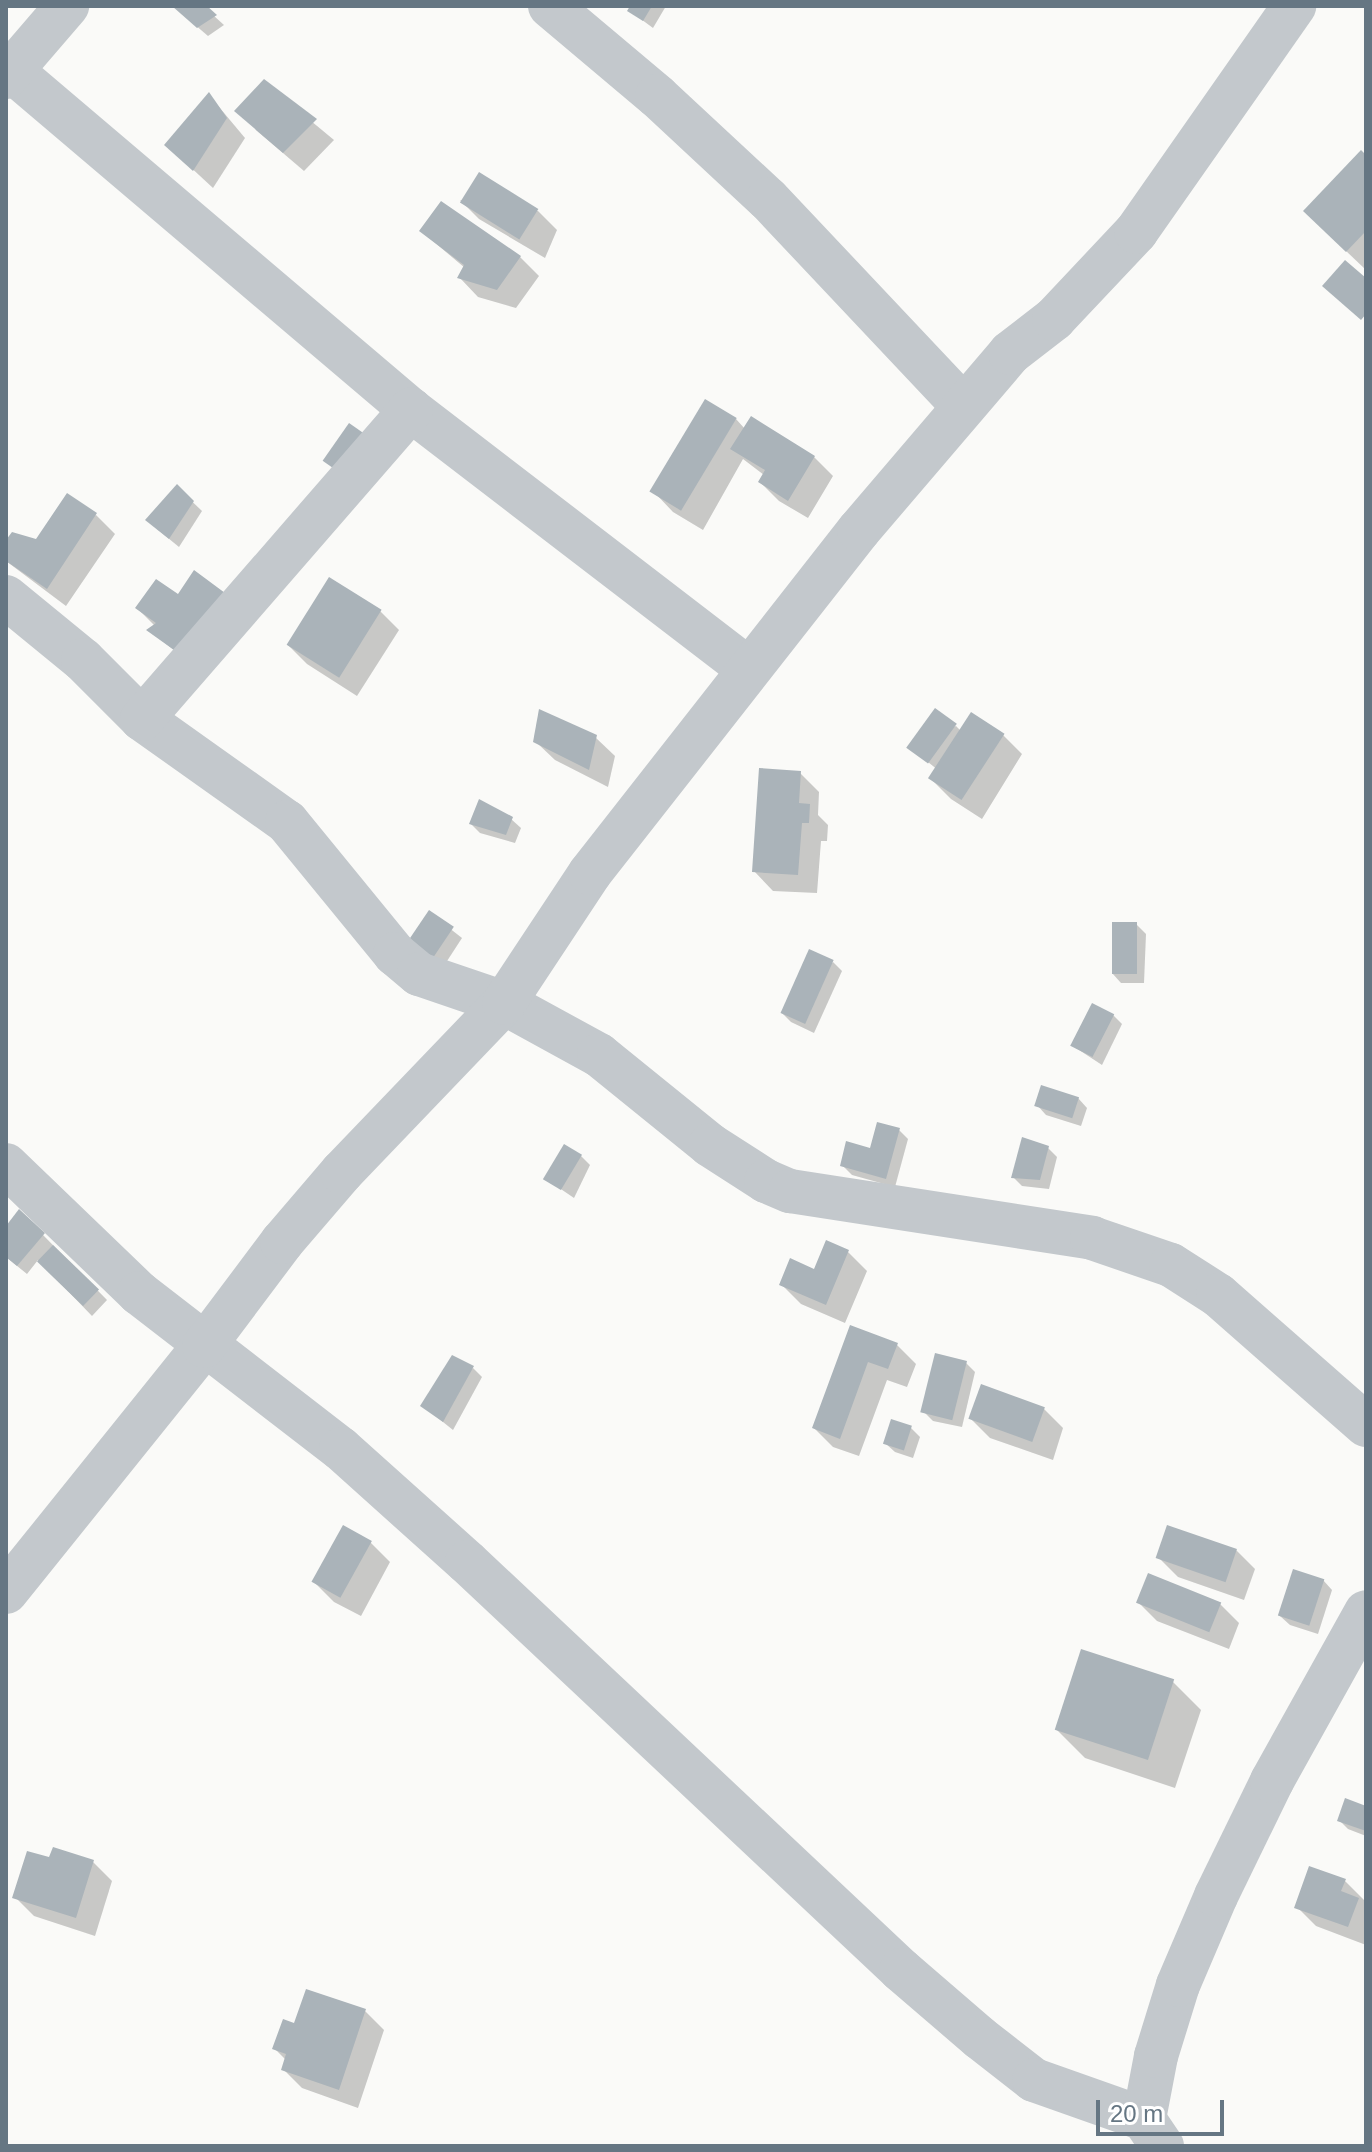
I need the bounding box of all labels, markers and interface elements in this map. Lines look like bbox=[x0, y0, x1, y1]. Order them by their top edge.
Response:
scale bar bbox=[1100, 2084, 1228, 2134]
text: 20 m bbox=[1110, 2100, 1163, 2127]

